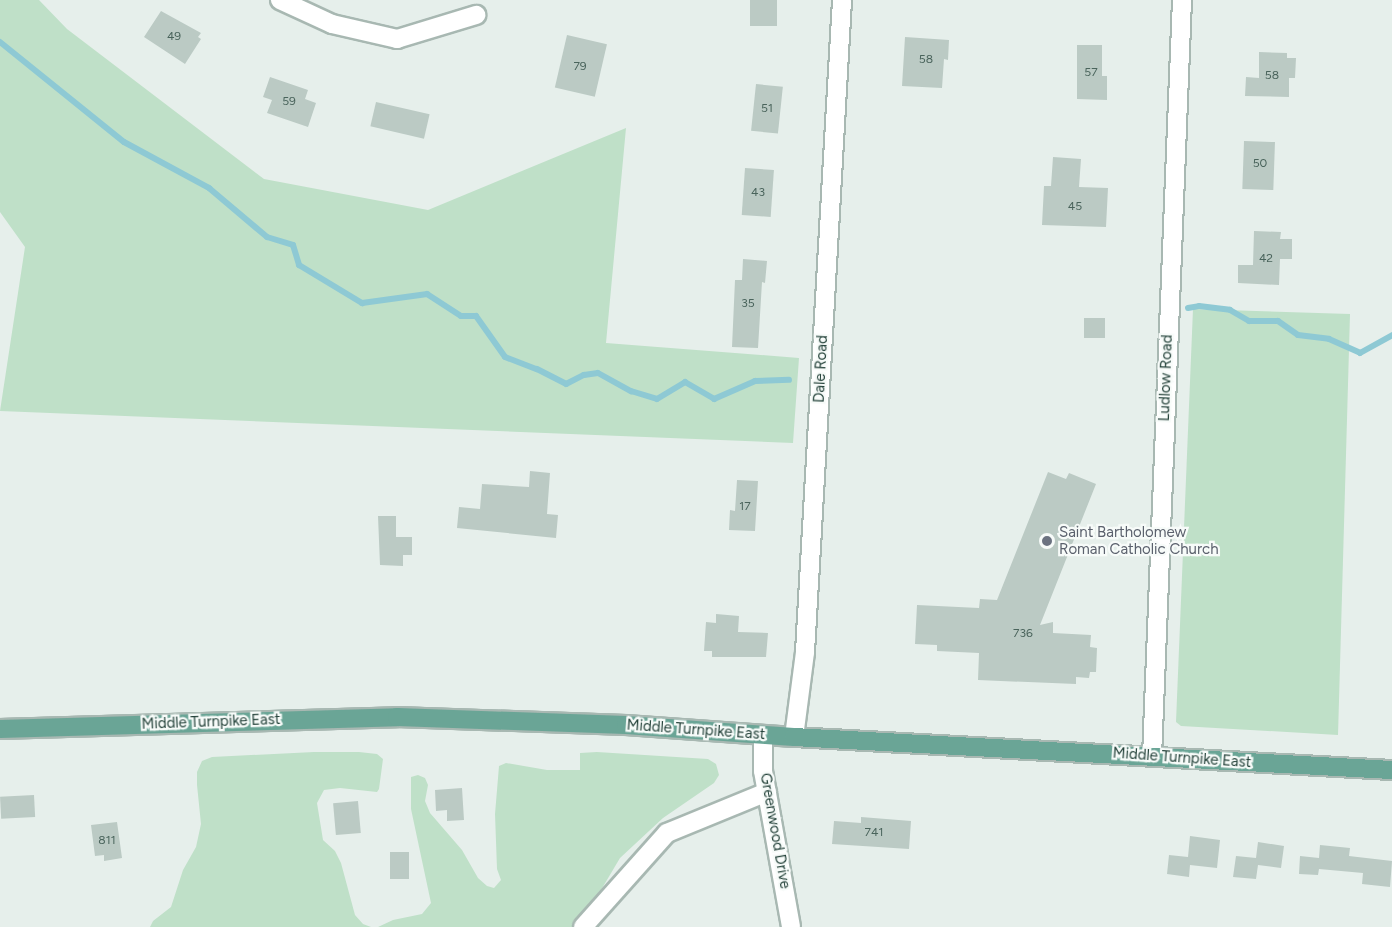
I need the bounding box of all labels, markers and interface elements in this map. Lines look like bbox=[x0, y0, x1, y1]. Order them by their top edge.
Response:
house number: 49 bbox=[167, 30, 181, 44]
house number: 58 bbox=[919, 53, 933, 67]
house number: 79 bbox=[573, 60, 587, 74]
house number: 57 bbox=[1084, 66, 1098, 80]
house number: 58 bbox=[1265, 69, 1279, 83]
house number: 59 bbox=[282, 95, 296, 109]
house number: 51 bbox=[761, 102, 773, 116]
house number: 50 bbox=[1253, 157, 1267, 171]
house number: 43 bbox=[751, 186, 765, 200]
house number: 45 bbox=[1068, 200, 1082, 214]
house number: 42 bbox=[1259, 252, 1273, 266]
house number: 35 bbox=[741, 297, 755, 311]
street label: Ludlow Road bbox=[1155, 334, 1177, 422]
street label: Dale Road bbox=[810, 335, 832, 403]
house number: 17 bbox=[739, 500, 751, 514]
place label: Saint Bartholomew Roman Catholic Church bbox=[1059, 523, 1218, 558]
marker: Saint Bartholomew Roman Catholic Church bbox=[1040, 534, 1054, 548]
house number: 736 bbox=[1013, 627, 1033, 641]
street label: Middle Turnpike East bbox=[141, 711, 281, 733]
street label: Middle Turnpike East bbox=[626, 716, 766, 744]
street label: Middle Turnpike East bbox=[1112, 744, 1252, 772]
street label: Greenwood Drive bbox=[756, 772, 794, 890]
house number: 741 bbox=[865, 826, 883, 840]
house number: 811 bbox=[98, 834, 116, 848]

